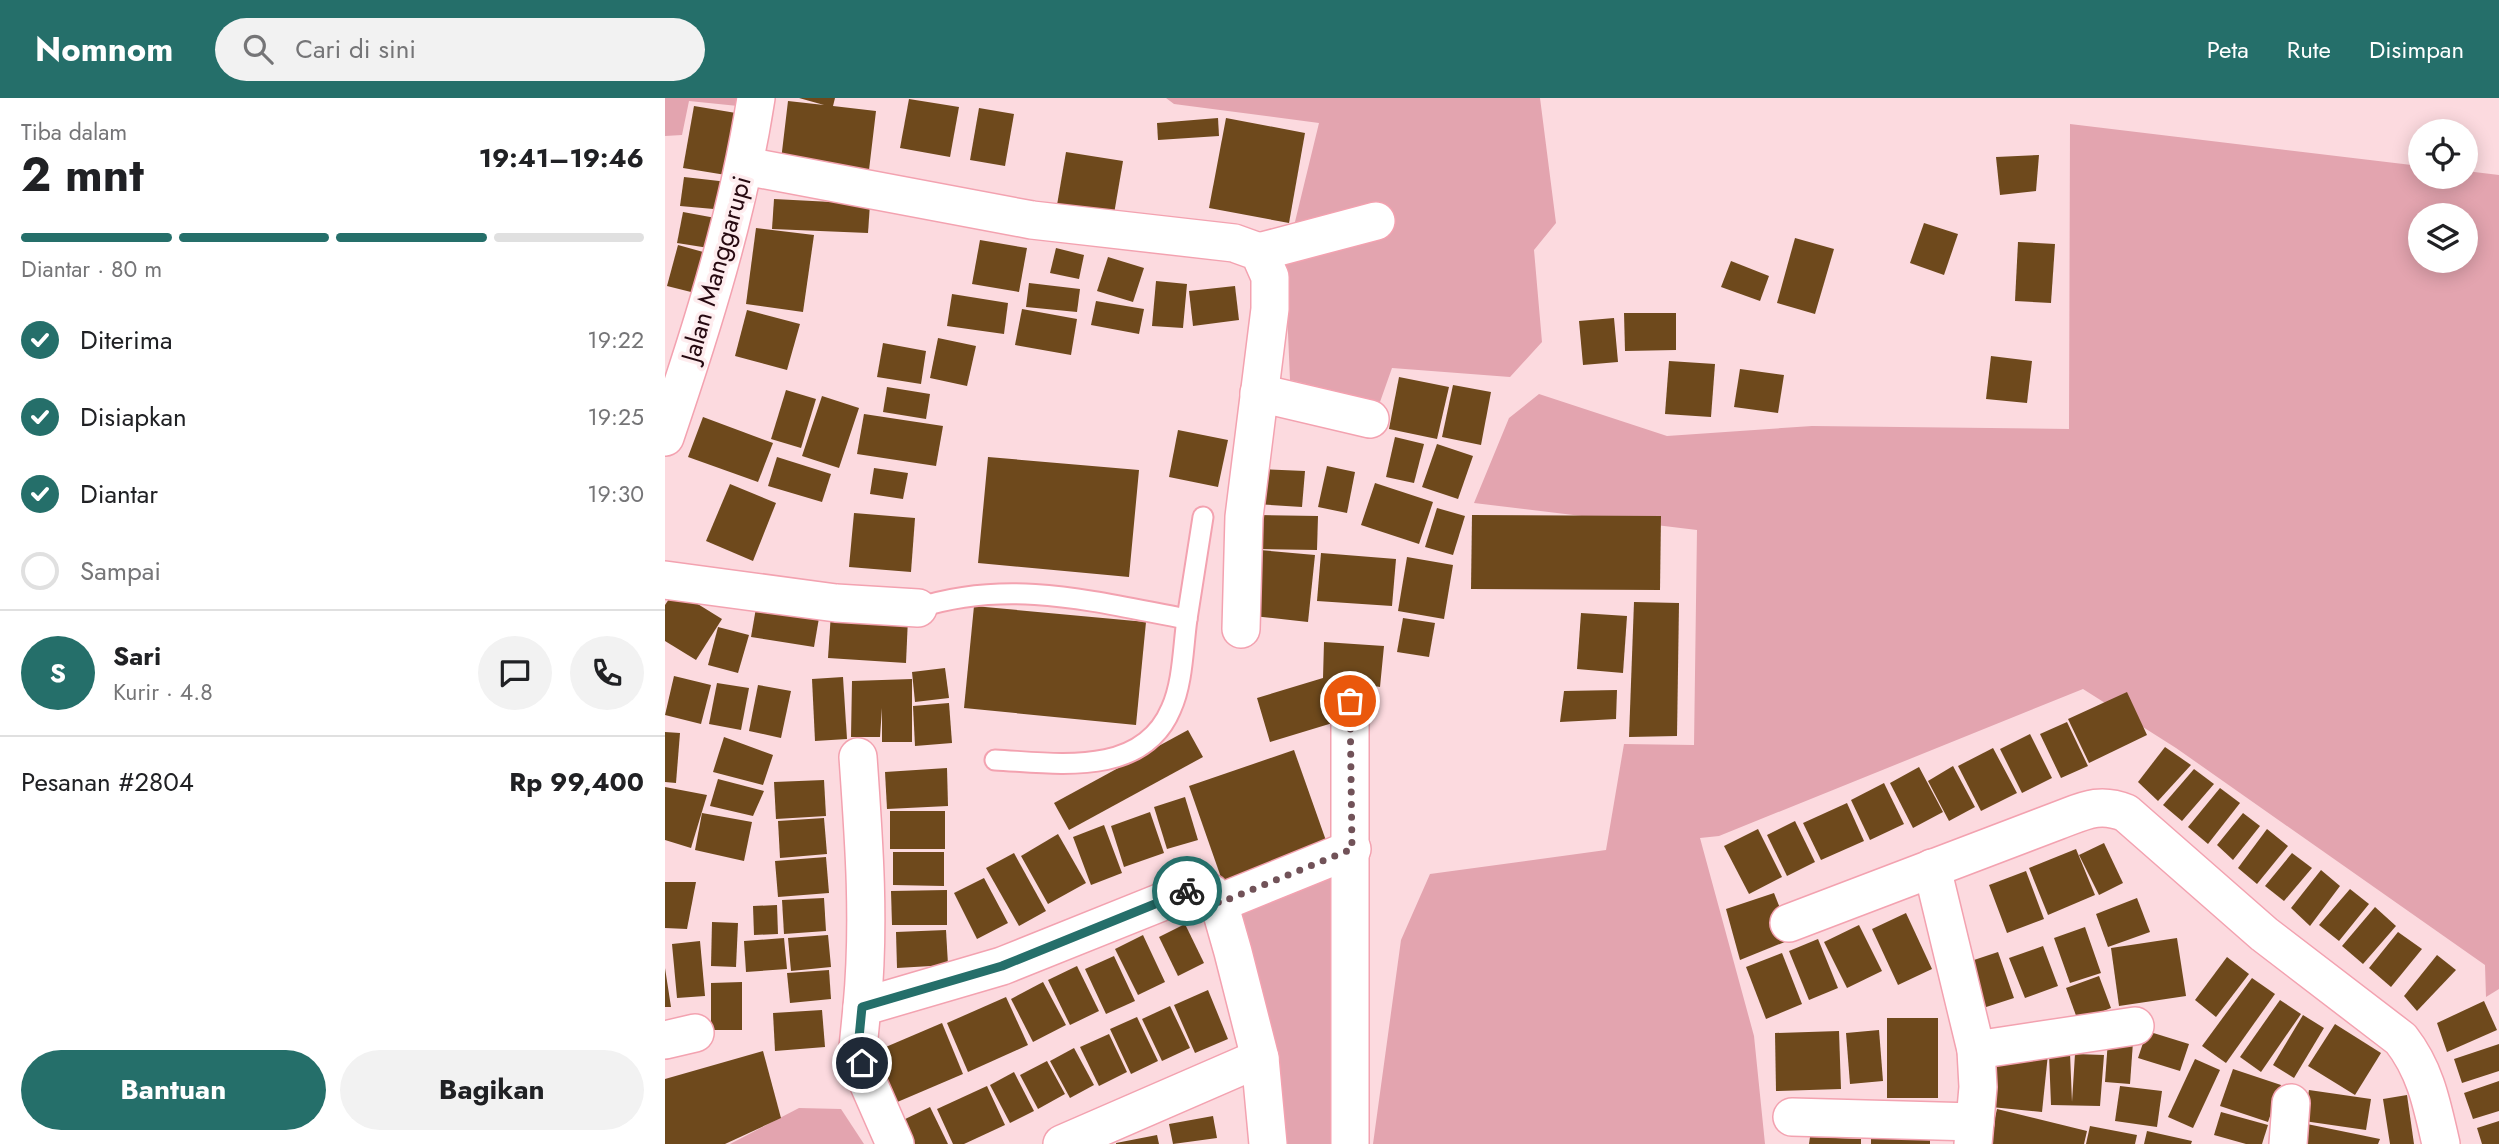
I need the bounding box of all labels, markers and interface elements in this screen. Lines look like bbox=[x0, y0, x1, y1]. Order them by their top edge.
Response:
search box bbox=[215, 18, 705, 81]
text: Nomnom bbox=[35, 26, 173, 73]
icon: search bbox=[239, 30, 277, 68]
text: Cari di sini bbox=[295, 30, 416, 68]
text: Peta bbox=[2207, 32, 2249, 67]
text: Rute bbox=[2287, 32, 2331, 67]
text: Disimpan bbox=[2369, 32, 2464, 67]
text: Tiba dalam bbox=[21, 115, 127, 149]
map controls bbox=[2408, 119, 2478, 273]
button: locate bbox=[2408, 119, 2478, 189]
text: 19:41–19:46 bbox=[479, 139, 644, 177]
text: 2 mnt bbox=[21, 142, 144, 208]
street label: Jalan Manggarupi bbox=[670, 171, 761, 369]
button: layers bbox=[2408, 203, 2478, 273]
text: Diantar · 80 m bbox=[21, 252, 162, 286]
icon: check bbox=[21, 321, 59, 359]
text: Diterima bbox=[80, 321, 173, 359]
text: 19:22 bbox=[587, 323, 644, 357]
icon: check bbox=[21, 398, 59, 436]
text: Disiapkan bbox=[80, 398, 187, 436]
text: 19:25 bbox=[587, 400, 644, 434]
icon: check bbox=[21, 475, 59, 513]
text: Diantar bbox=[80, 475, 158, 513]
text: 19:30 bbox=[587, 477, 644, 511]
text: Sampai bbox=[80, 552, 161, 590]
button: chat bbox=[478, 636, 552, 710]
button: phone bbox=[570, 636, 644, 710]
text: Sari bbox=[113, 637, 161, 675]
text: S bbox=[50, 654, 66, 692]
pin bbox=[1320, 671, 1380, 731]
text: Kurir · 4.8 bbox=[113, 675, 213, 709]
icon: bag bbox=[1331, 682, 1369, 720]
text: Pesanan #2804 bbox=[21, 763, 194, 801]
text: Rp 99,400 bbox=[509, 763, 644, 801]
courier bbox=[1152, 856, 1222, 926]
icon: bike bbox=[1168, 872, 1206, 910]
pin bbox=[832, 1033, 892, 1093]
icon: home bbox=[843, 1044, 881, 1082]
button: Bantuan bbox=[21, 1050, 326, 1130]
button: Bagikan bbox=[340, 1050, 644, 1130]

